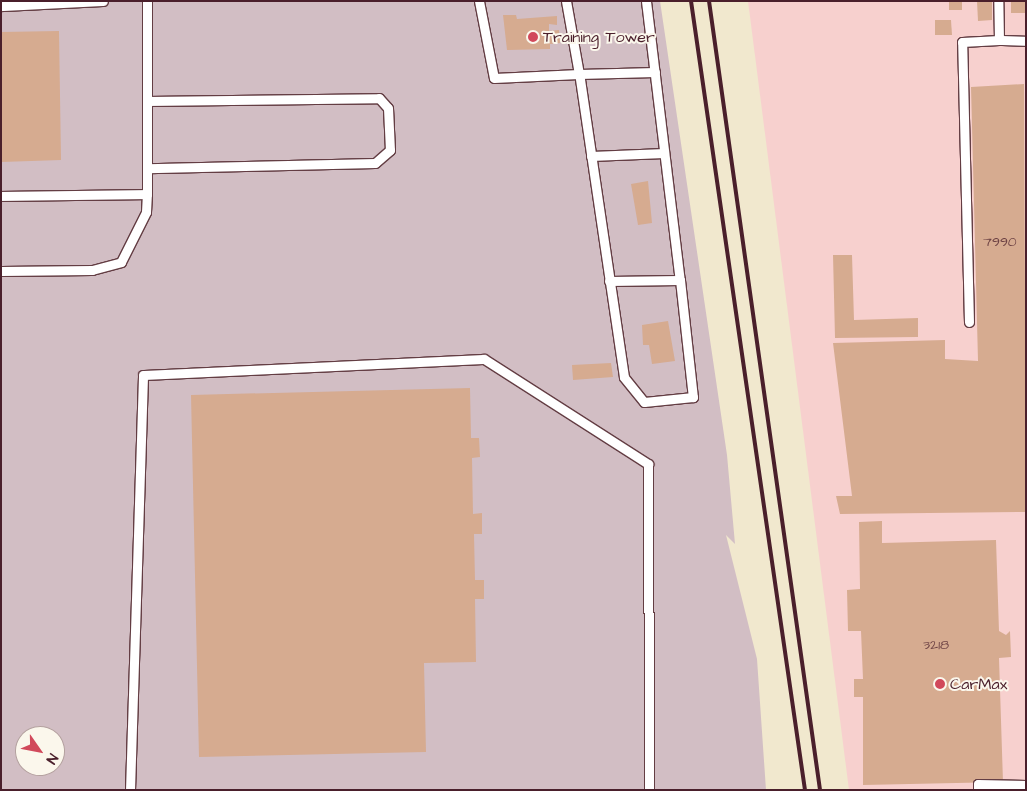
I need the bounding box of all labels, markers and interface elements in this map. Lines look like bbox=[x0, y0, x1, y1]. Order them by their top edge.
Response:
place label: Training Tower bbox=[543, 27, 655, 47]
marker: Training Tower bbox=[527, 31, 539, 43]
house number: 7990 bbox=[983, 234, 1017, 250]
house number: 3218 bbox=[923, 637, 949, 653]
place label: CarMax bbox=[950, 674, 1007, 694]
marker: CarMax bbox=[934, 678, 946, 690]
north arrow bbox=[15, 726, 65, 776]
text: N bbox=[41, 749, 63, 768]

